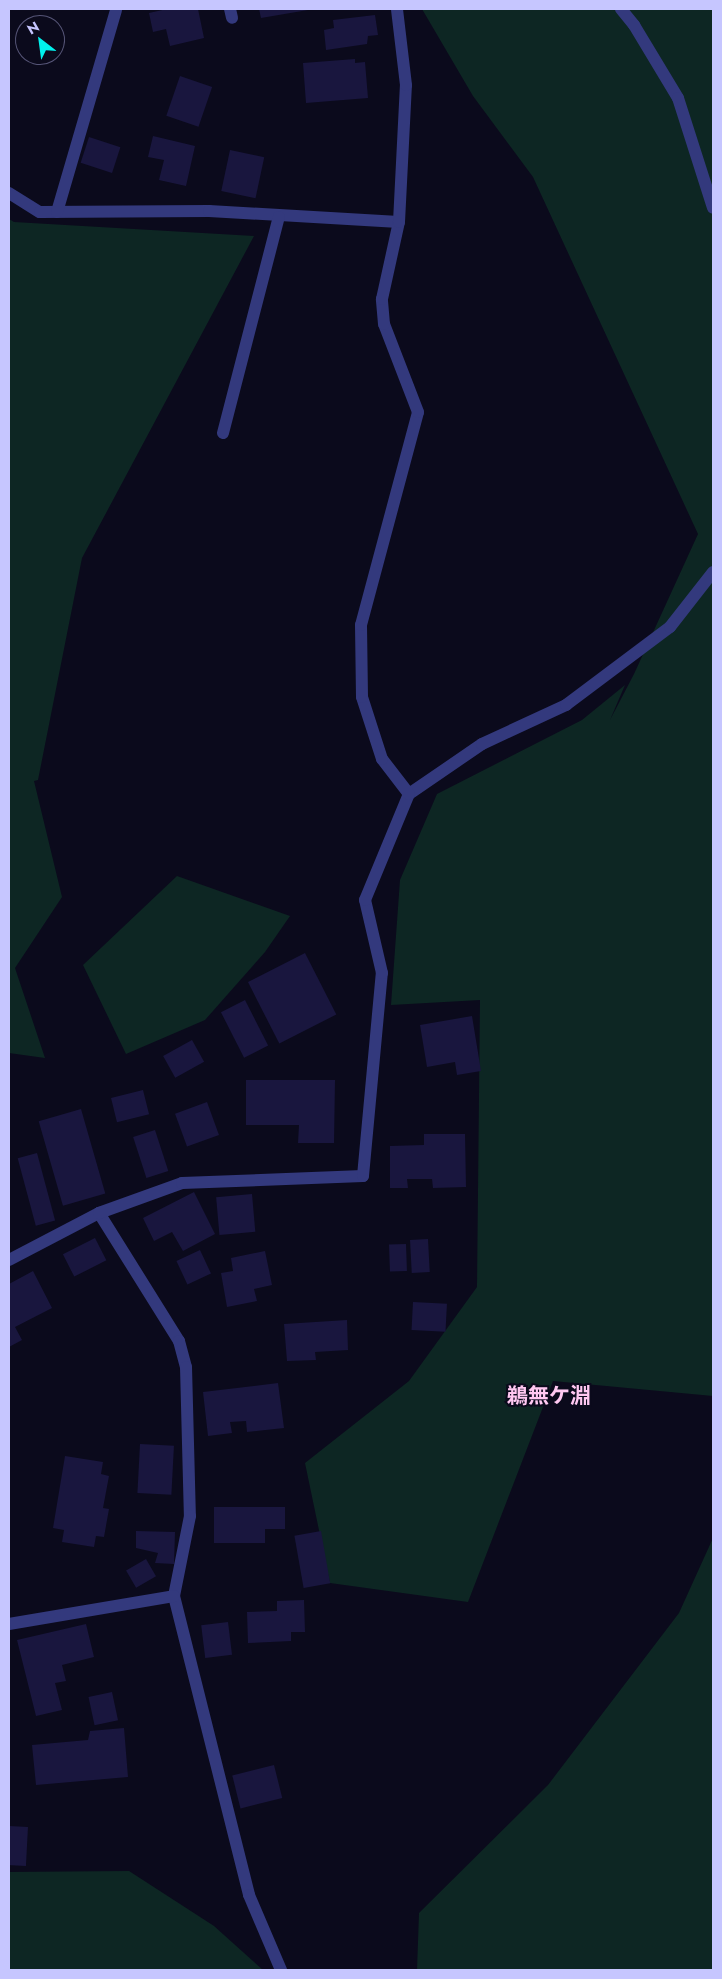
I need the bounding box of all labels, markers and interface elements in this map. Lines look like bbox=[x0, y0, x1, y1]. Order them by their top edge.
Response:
north arrow bbox=[15, 15, 65, 65]
text: N bbox=[23, 16, 43, 39]
district label: 鵜無ケ淵 bbox=[507, 1383, 591, 1409]

